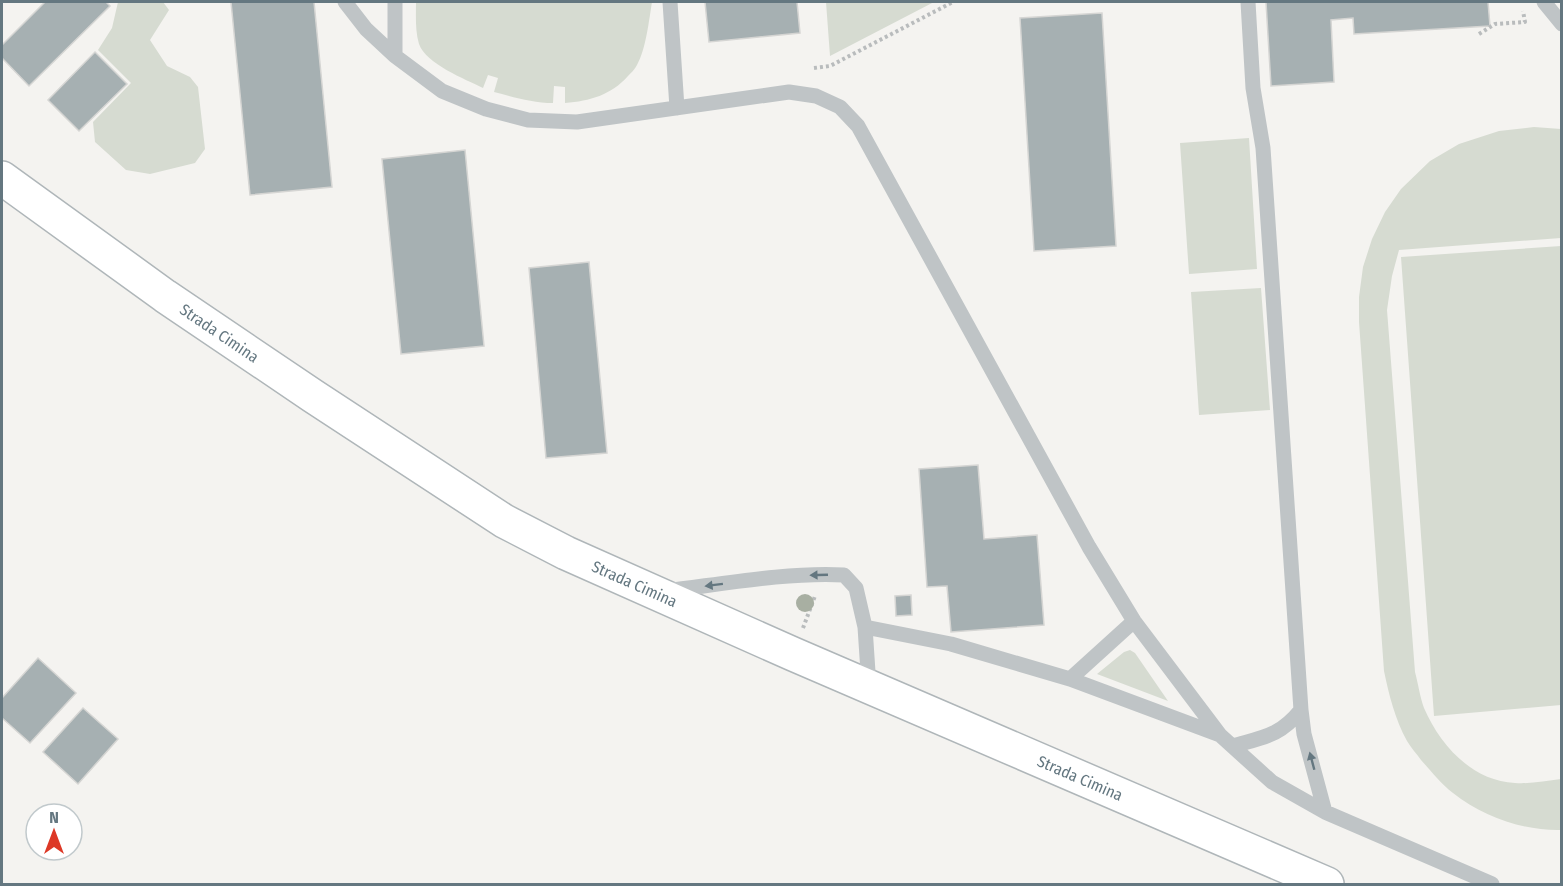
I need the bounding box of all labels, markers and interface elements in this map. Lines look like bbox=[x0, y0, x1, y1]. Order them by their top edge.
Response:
street label: Strada Cimina bbox=[176, 300, 262, 367]
street label: Strada Cimina bbox=[589, 557, 680, 611]
one-way arrow bbox=[810, 570, 829, 580]
one-way arrow bbox=[704, 580, 723, 590]
street label: Strada Cimina bbox=[1034, 751, 1126, 805]
one-way arrow bbox=[1306, 752, 1316, 770]
north arrow bbox=[24, 802, 84, 862]
text: N bbox=[49, 808, 59, 827]

